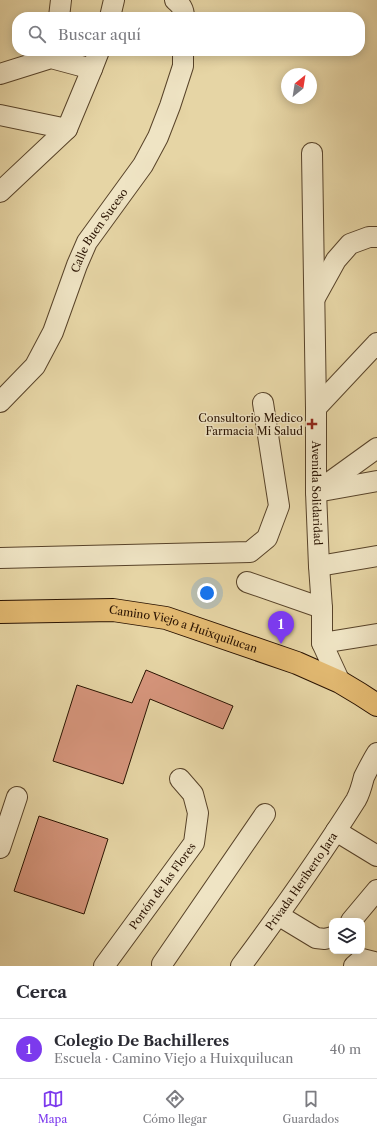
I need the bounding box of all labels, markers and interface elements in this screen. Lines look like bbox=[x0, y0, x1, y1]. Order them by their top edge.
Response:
search box bbox=[12, 12, 365, 56]
icon: search bbox=[26, 23, 48, 45]
text: Buscar aquí bbox=[58, 25, 141, 44]
north arrow bbox=[281, 68, 317, 104]
street label: Calle Buen Suceso bbox=[68, 185, 131, 274]
place label: Consultorio Medico Farmacia Mi Salud bbox=[198, 411, 303, 438]
marker: Consultorio Medico Farmacia Mi Salud bbox=[306, 418, 318, 430]
street label: Avenida Solidaridad bbox=[309, 440, 325, 546]
your location bbox=[197, 583, 217, 603]
street label: Camino Viejo a Huixquilucan bbox=[108, 602, 259, 656]
pin: 1 bbox=[268, 611, 294, 644]
street label: Privada Heriberto Jara bbox=[262, 829, 340, 933]
street label: Portón de las Flores bbox=[126, 840, 199, 932]
map controls bbox=[329, 918, 365, 954]
button: layers bbox=[329, 918, 365, 954]
text: Cerca bbox=[16, 982, 67, 1002]
text: Colegio De Bachilleres bbox=[54, 1031, 229, 1050]
text: 1 bbox=[26, 1041, 32, 1057]
text: 40 m bbox=[330, 1041, 361, 1057]
text: Escuela · Camino Viejo a Huixquilucan bbox=[54, 1050, 293, 1066]
tab: Mapa bbox=[38, 1088, 67, 1126]
tab: Cómo llegar bbox=[143, 1088, 207, 1126]
tab: Guardados bbox=[282, 1088, 339, 1126]

